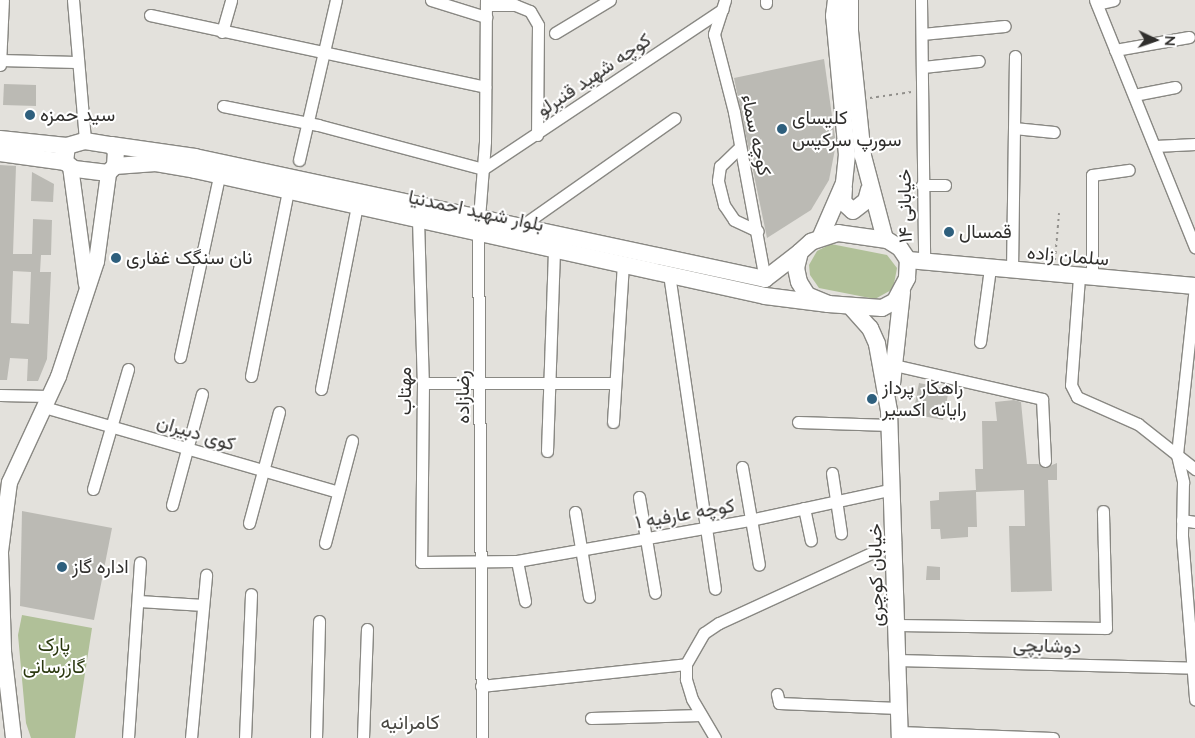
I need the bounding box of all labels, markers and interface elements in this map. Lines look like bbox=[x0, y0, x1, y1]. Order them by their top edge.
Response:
north arrow bbox=[1130, 15, 1180, 65]
street label: کوچه شهید قنبرلو bbox=[533, 29, 655, 121]
text: N bbox=[1161, 35, 1179, 47]
street label: کوچه سماء bbox=[736, 92, 776, 178]
place label: سید حمزه bbox=[40, 104, 115, 126]
place label: کلیسای سورپ سرکیس bbox=[792, 107, 901, 151]
marker: سید حمزه bbox=[24, 109, 36, 121]
marker: کلیسای سورپ سرکیس bbox=[776, 123, 788, 135]
street label: خیابانی ۱۴ bbox=[893, 169, 917, 243]
street label: بلوار شهید احمدنیا bbox=[406, 186, 546, 236]
place label: قمسال bbox=[959, 221, 1012, 243]
marker: قمسال bbox=[943, 226, 955, 238]
street label: سلمان زاده bbox=[1026, 241, 1110, 271]
place label: نان سنگک غفاری bbox=[126, 247, 252, 269]
marker: نان سنگک غفاری bbox=[110, 252, 122, 264]
street label: مهتاب bbox=[394, 367, 416, 415]
street label: رضازاده bbox=[452, 370, 474, 424]
place label: راهکار پرداز رایانه اکسیر bbox=[882, 377, 966, 421]
marker: راهکار پرداز رایانه اکسیر bbox=[866, 393, 878, 405]
street label: کوی دبیران bbox=[154, 410, 238, 456]
street label: کوچه عارفیه ۱ bbox=[634, 494, 736, 534]
street label: خیابان کوچری bbox=[864, 523, 888, 627]
place label: اداره گاز bbox=[72, 556, 129, 578]
marker: اداره گاز bbox=[56, 561, 68, 573]
street label: دوشابچی bbox=[1012, 633, 1082, 659]
park label: پارک گازرسانی bbox=[23, 634, 85, 678]
district label: کامرانیه bbox=[380, 709, 440, 733]

